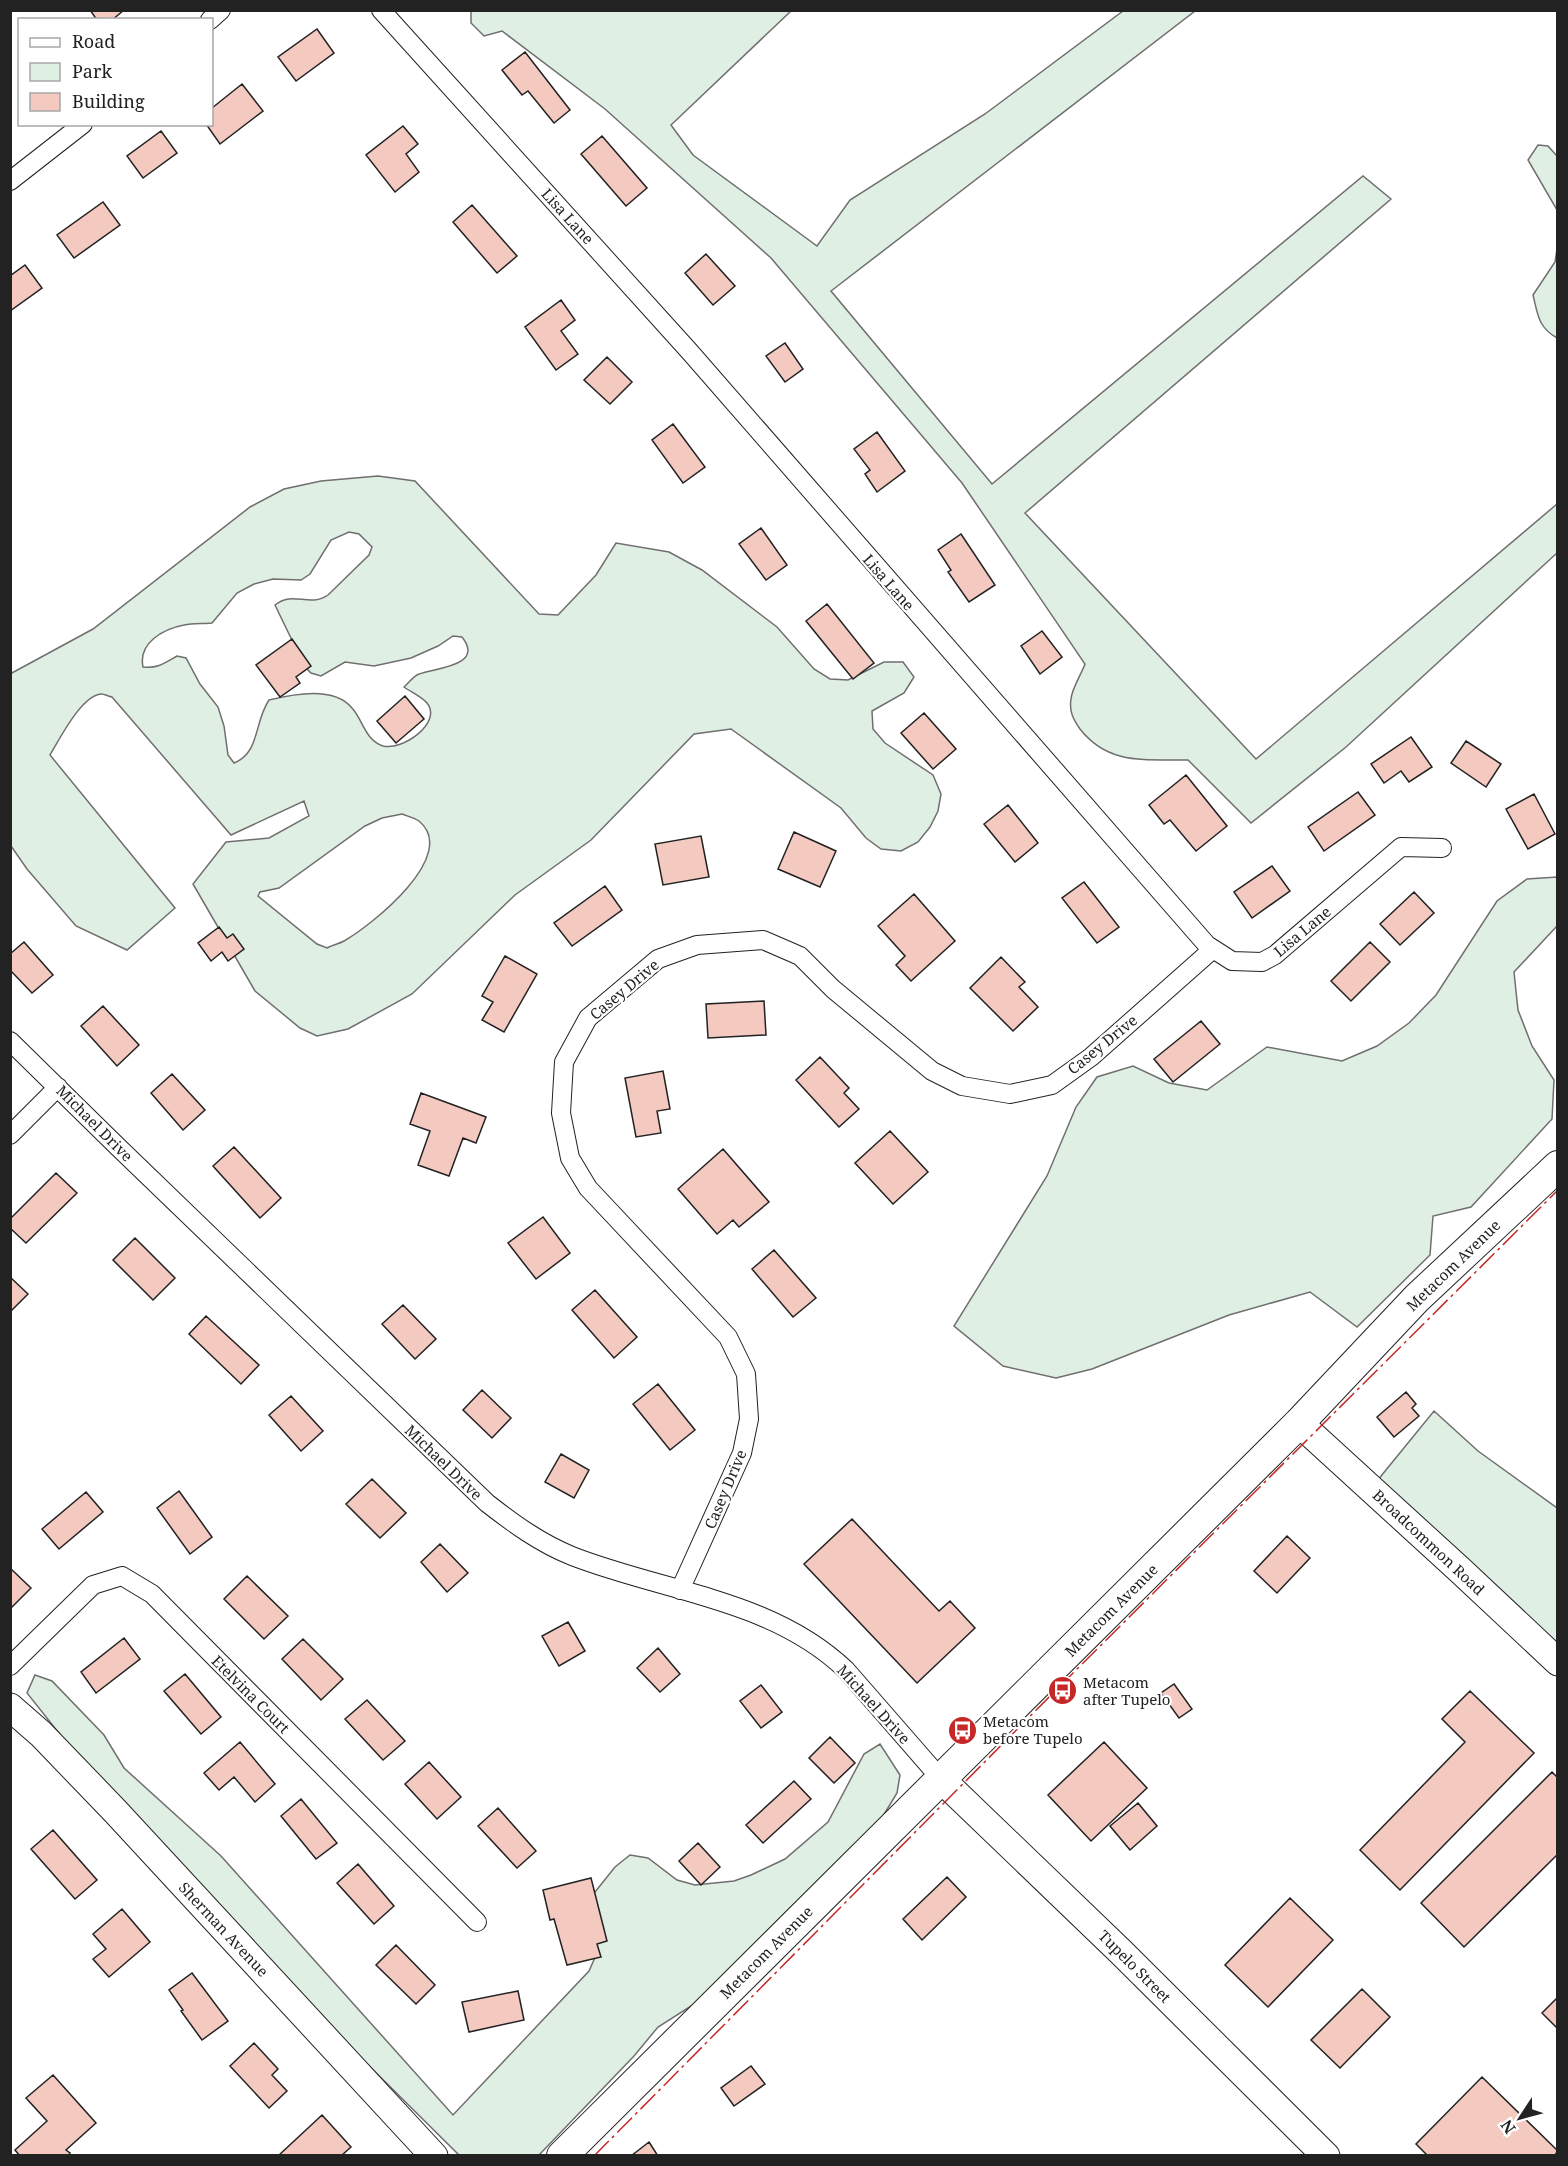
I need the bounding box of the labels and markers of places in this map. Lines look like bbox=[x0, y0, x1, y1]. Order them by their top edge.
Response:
place label: Metacom after Tupelo bbox=[1083, 1672, 1171, 1709]
bus stop icon: Metacom after Tupelo bbox=[1046, 1675, 1078, 1707]
place label: Metacom before Tupelo bbox=[983, 1711, 1083, 1748]
bus stop icon: Metacom before Tupelo bbox=[946, 1714, 978, 1746]

